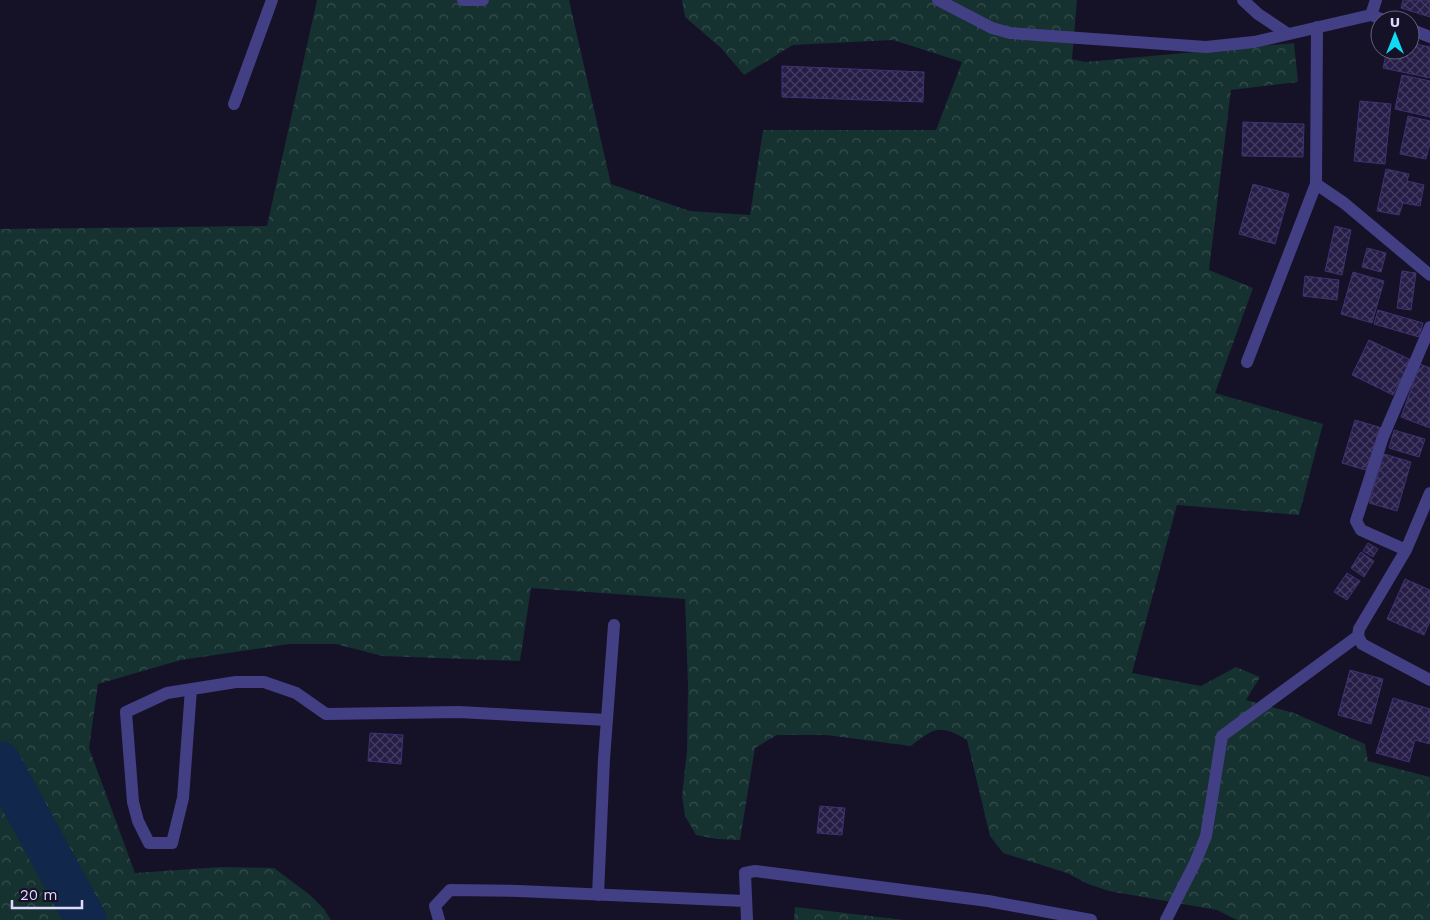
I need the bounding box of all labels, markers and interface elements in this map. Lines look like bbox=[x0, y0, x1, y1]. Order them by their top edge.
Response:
north arrow bbox=[1370, 10, 1420, 60]
text: U bbox=[1390, 14, 1400, 30]
scale bar bbox=[12, 878, 82, 910]
text: 20 m bbox=[20, 886, 58, 904]

